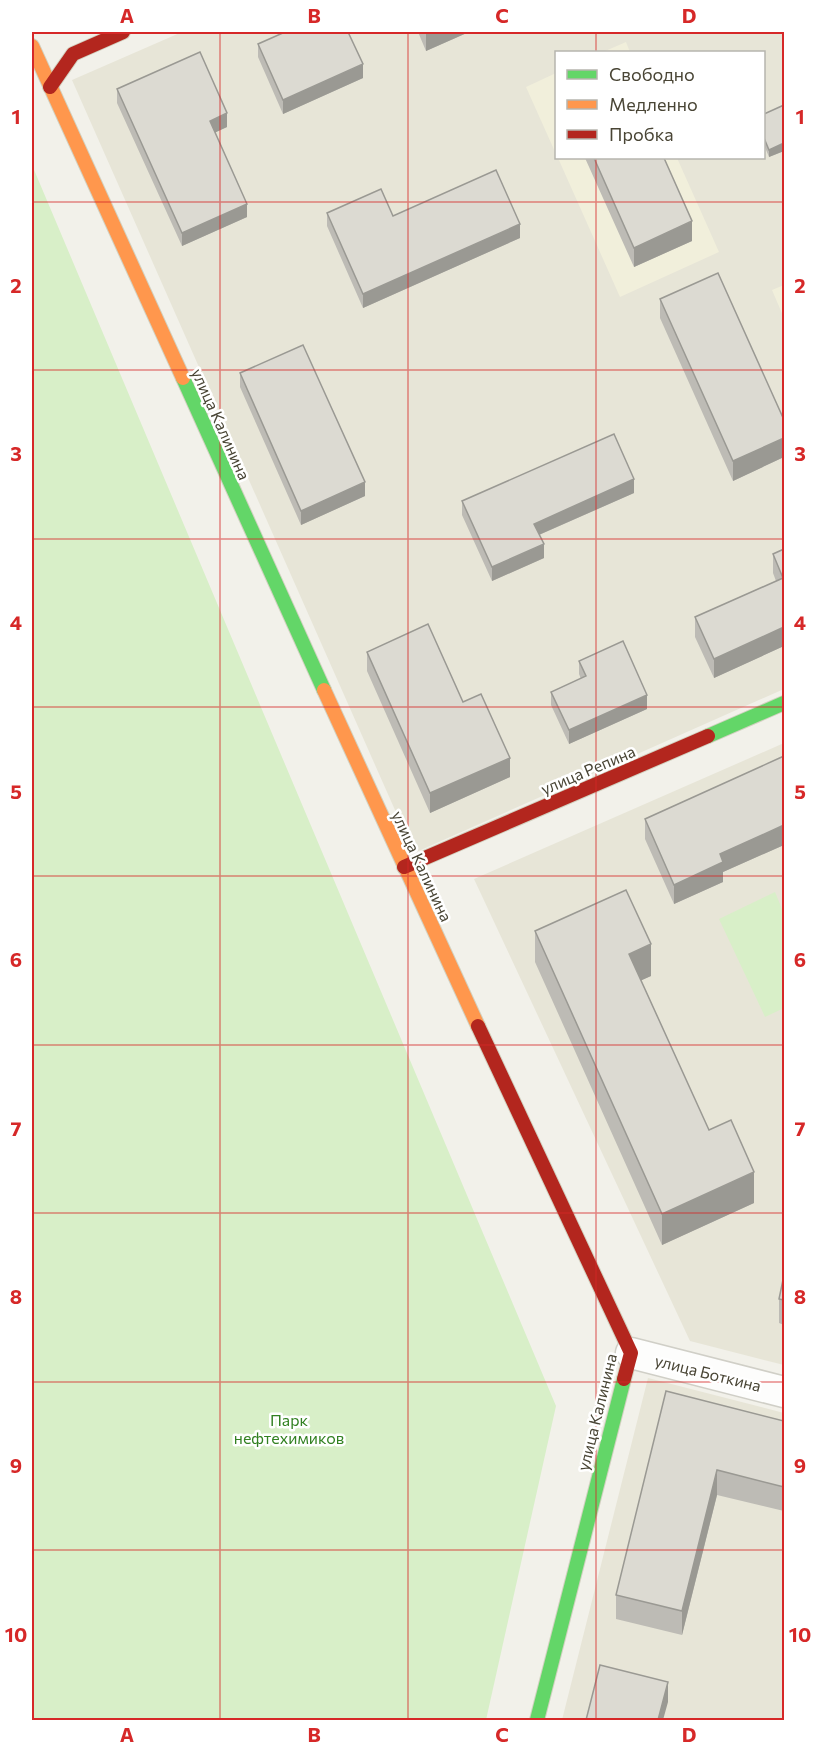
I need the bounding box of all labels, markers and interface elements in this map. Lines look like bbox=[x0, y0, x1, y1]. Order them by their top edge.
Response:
text: A bbox=[120, 3, 134, 27]
text: B bbox=[307, 3, 321, 27]
text: C bbox=[495, 3, 509, 27]
text: D bbox=[682, 3, 696, 27]
legend bbox=[555, 51, 765, 159]
text: Свободно bbox=[609, 63, 695, 85]
text: Медленно bbox=[609, 93, 698, 115]
text: 1 bbox=[11, 104, 21, 128]
text: 1 bbox=[795, 104, 805, 128]
text: Пробка bbox=[609, 123, 674, 145]
text: 2 bbox=[10, 273, 22, 297]
text: 2 bbox=[794, 273, 806, 297]
street label: улица Калинина bbox=[188, 365, 255, 482]
text: 3 bbox=[10, 441, 22, 465]
text: 3 bbox=[794, 441, 806, 465]
text: 4 bbox=[10, 610, 22, 634]
text: 4 bbox=[794, 610, 806, 634]
street label: улица Репина bbox=[538, 741, 638, 798]
text: 5 bbox=[10, 779, 22, 803]
text: 5 bbox=[794, 779, 806, 803]
street label: улица Калинина bbox=[388, 807, 456, 924]
text: 6 bbox=[10, 947, 22, 971]
text: 6 bbox=[794, 947, 806, 971]
text: 7 bbox=[11, 1116, 22, 1140]
text: 7 bbox=[795, 1116, 806, 1140]
text: 8 bbox=[10, 1284, 22, 1308]
text: 8 bbox=[794, 1284, 806, 1308]
street label: улица Боткина bbox=[653, 1350, 763, 1395]
street label: улица Калинина bbox=[573, 1351, 620, 1472]
park label: Парк нефтехимиков bbox=[234, 1410, 344, 1447]
text: 9 bbox=[10, 1453, 22, 1477]
text: 9 bbox=[794, 1453, 806, 1477]
text: 10 bbox=[5, 1622, 27, 1646]
text: 10 bbox=[789, 1622, 811, 1646]
text: A bbox=[120, 1722, 134, 1746]
text: B bbox=[307, 1722, 321, 1746]
text: C bbox=[495, 1722, 509, 1746]
text: D bbox=[682, 1722, 696, 1746]

